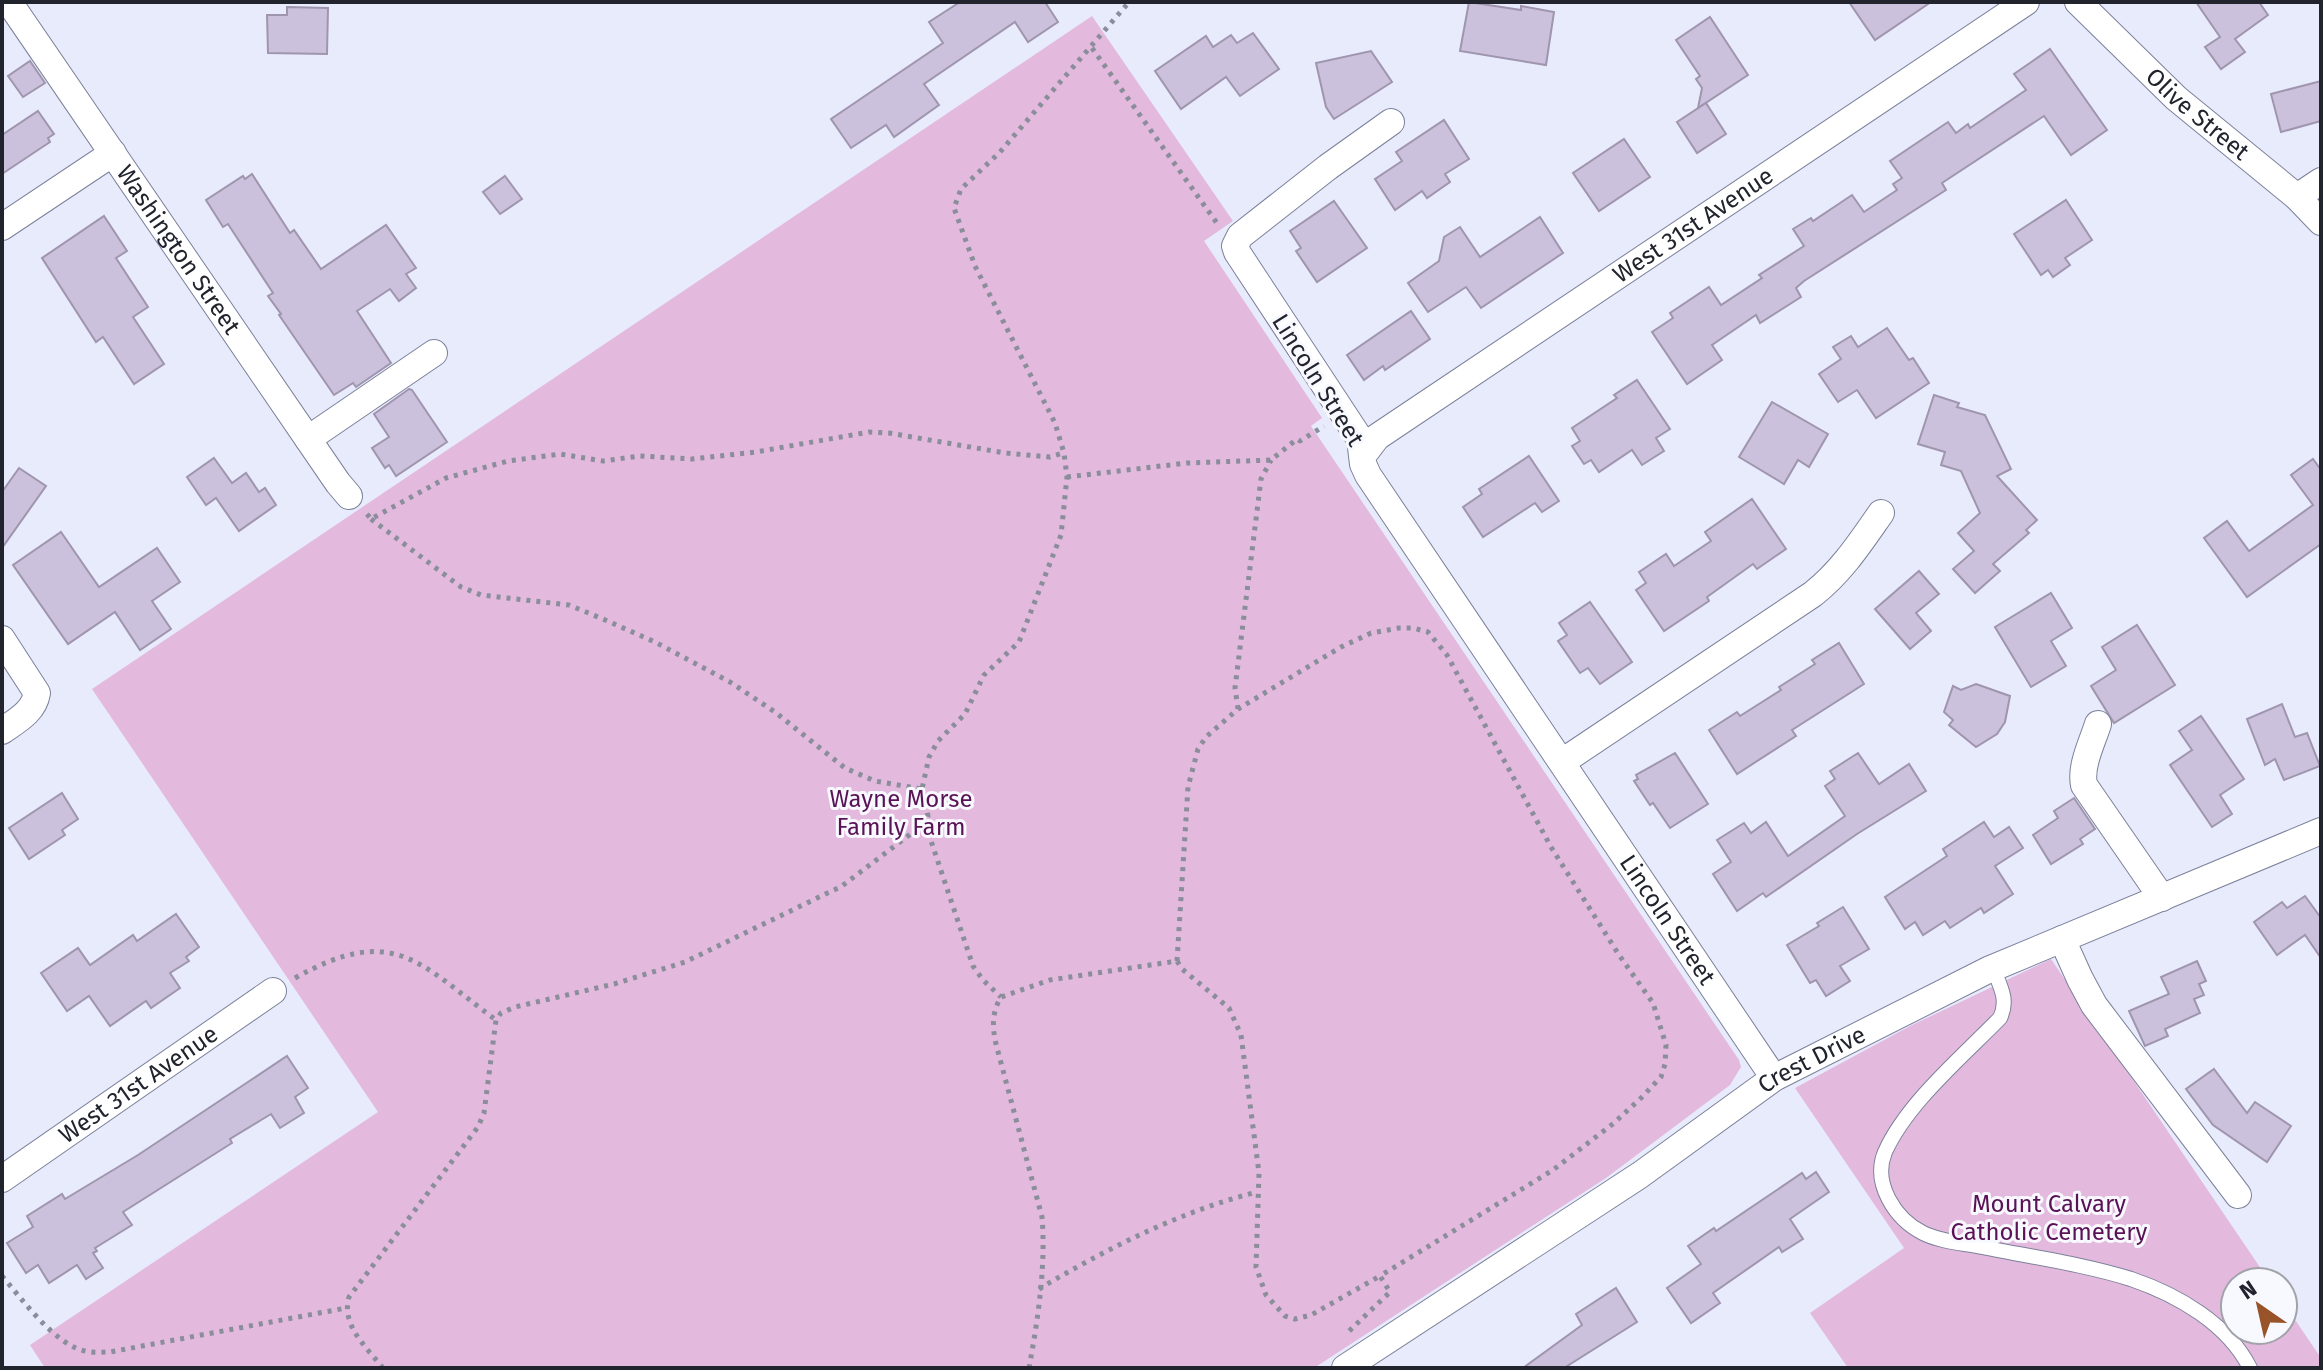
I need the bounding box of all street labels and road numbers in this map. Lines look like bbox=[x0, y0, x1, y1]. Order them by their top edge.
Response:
street label: Olive Street bbox=[2140, 62, 2255, 166]
street label: Washington Street bbox=[111, 160, 246, 340]
street label: West 31st Avenue bbox=[1608, 161, 1779, 289]
street label: Lincoln Street bbox=[1266, 309, 1370, 451]
street label: Lincoln Street bbox=[1614, 850, 1721, 990]
street label: West 31st Avenue bbox=[54, 1020, 223, 1149]
street label: Crest Drive bbox=[1752, 1020, 1870, 1099]

